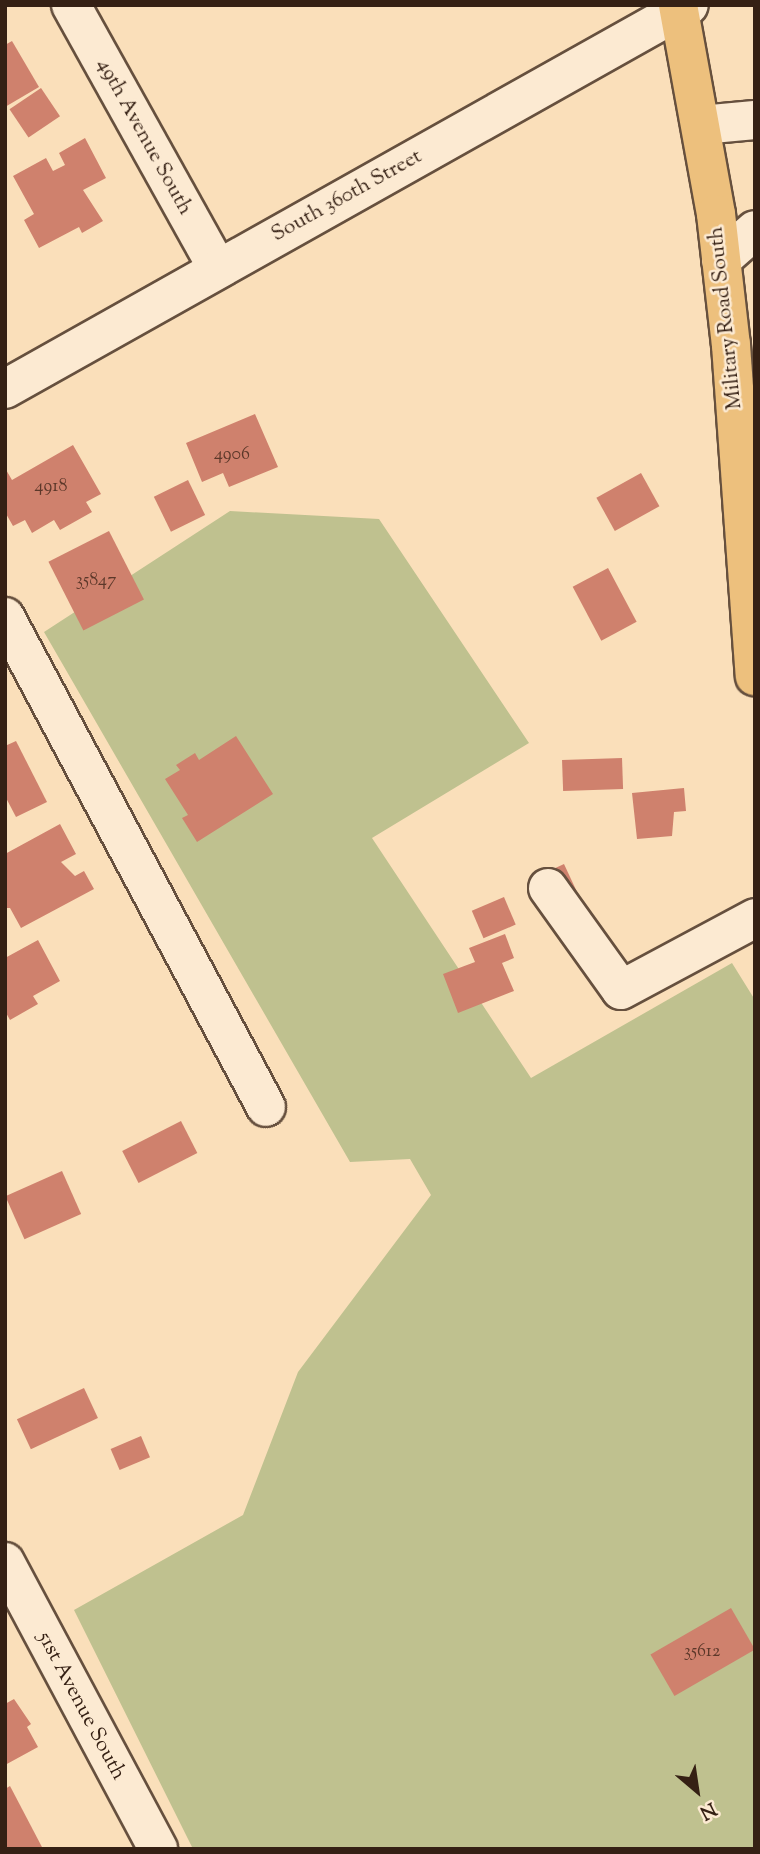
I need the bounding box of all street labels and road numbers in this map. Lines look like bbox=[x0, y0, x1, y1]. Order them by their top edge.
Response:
street label: 49th Avenue South bbox=[91, 54, 197, 220]
street label: South 360th Street bbox=[267, 144, 427, 248]
street label: Military Road South bbox=[704, 225, 748, 411]
street label: 51st Avenue South bbox=[31, 1627, 131, 1785]

